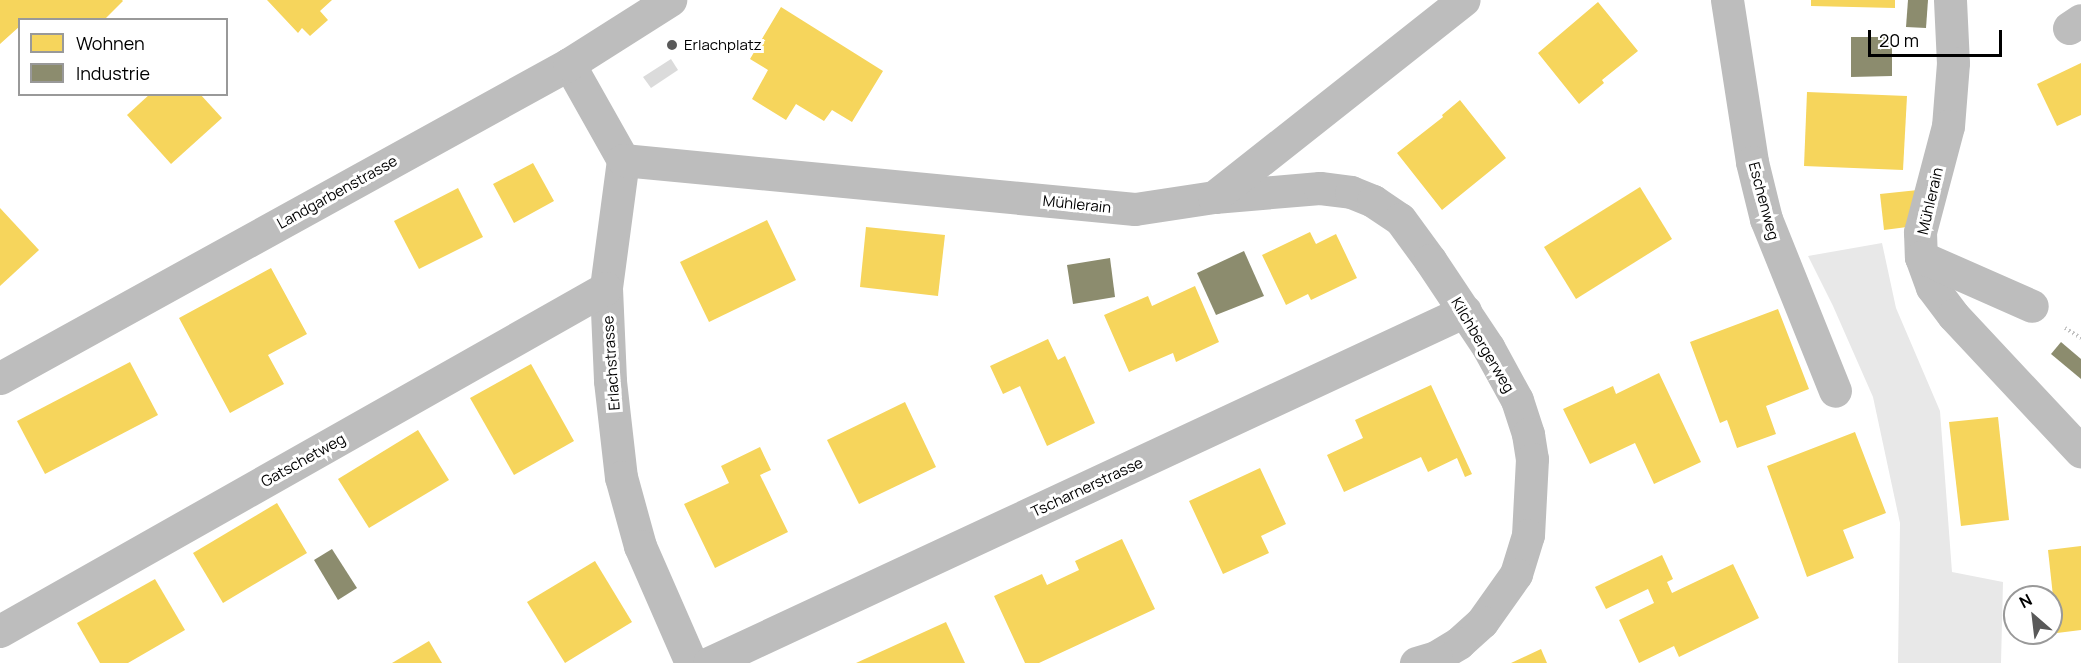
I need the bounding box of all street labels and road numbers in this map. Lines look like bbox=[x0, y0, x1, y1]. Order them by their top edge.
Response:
street label: Landgarbenstrasse bbox=[274, 152, 400, 232]
street label: Eschenweg bbox=[1745, 160, 1783, 242]
street label: Mühlerain bbox=[1914, 166, 1946, 236]
street label: Mühlerain bbox=[1042, 191, 1112, 217]
street label: Kilchbergerweg bbox=[1448, 294, 1518, 396]
street label: Erlachstrasse bbox=[599, 315, 623, 411]
street label: Gatschetweg bbox=[258, 429, 348, 491]
street label: Tscharnerstrasse bbox=[1028, 453, 1146, 521]

